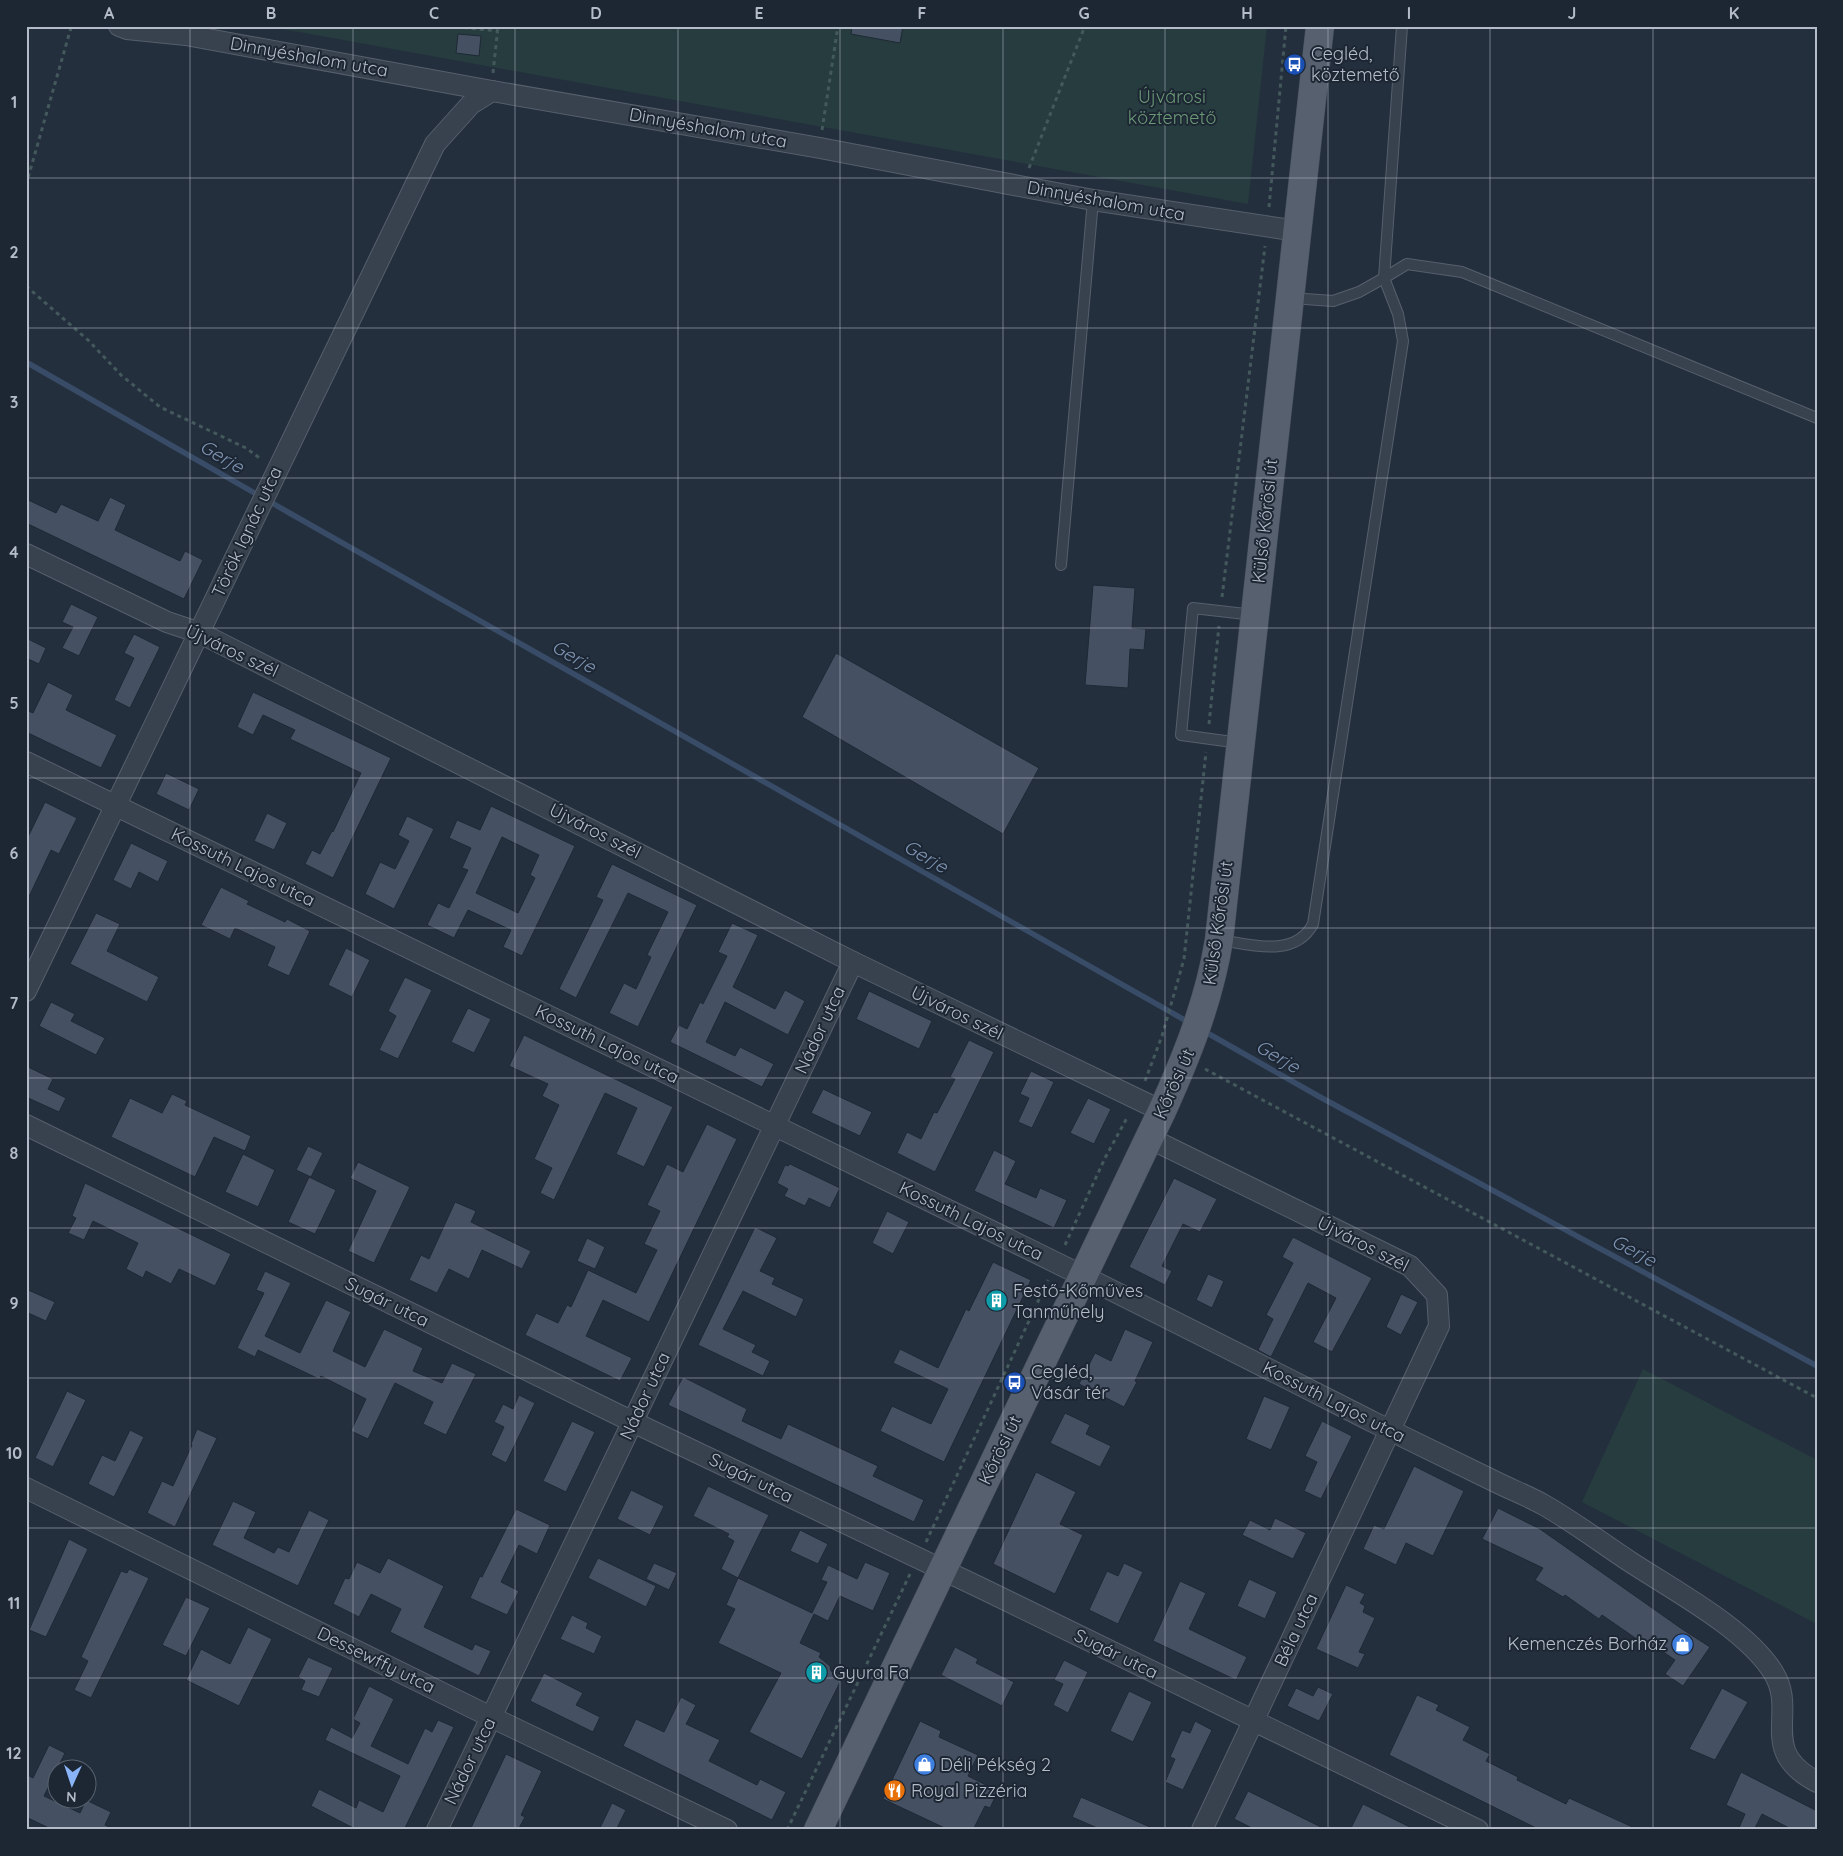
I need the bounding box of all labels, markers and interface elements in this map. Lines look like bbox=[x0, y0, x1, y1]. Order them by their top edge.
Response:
text: A bbox=[104, 3, 115, 23]
text: B bbox=[266, 3, 276, 23]
text: C bbox=[429, 3, 439, 23]
text: D bbox=[590, 3, 602, 23]
text: E bbox=[754, 3, 764, 23]
text: F bbox=[918, 3, 927, 23]
text: G bbox=[1078, 3, 1090, 23]
text: H bbox=[1241, 3, 1253, 23]
text: I bbox=[1407, 3, 1411, 23]
text: J bbox=[1568, 3, 1576, 23]
text: K bbox=[1729, 3, 1739, 23]
street label: Dinnyéshalom utca bbox=[228, 31, 390, 82]
place label: Cegléd, köztemető bbox=[1311, 42, 1400, 86]
bus stop icon: Cegléd, köztemető bbox=[1283, 52, 1307, 76]
park label: Újvárosi köztemető bbox=[1128, 85, 1216, 129]
text: 1 bbox=[11, 92, 17, 112]
street label: Dinnyéshalom utca bbox=[627, 102, 789, 153]
street label: Dinnyéshalom utca bbox=[1025, 175, 1187, 226]
text: 2 bbox=[9, 242, 19, 262]
text: 3 bbox=[10, 392, 18, 412]
water label: Gerje bbox=[196, 434, 249, 479]
street label: Külső Kőrösi út bbox=[1247, 458, 1282, 584]
street label: Török Ignác utca bbox=[206, 463, 287, 601]
text: 4 bbox=[9, 542, 19, 562]
street label: Újváros szél bbox=[182, 619, 282, 682]
water label: Gerje bbox=[548, 634, 601, 679]
text: 5 bbox=[9, 693, 19, 713]
street label: Újváros szél bbox=[545, 798, 645, 864]
street label: Kossuth Lajos utca bbox=[168, 822, 319, 911]
water label: Gerje bbox=[900, 834, 953, 879]
text: 6 bbox=[10, 843, 19, 863]
street label: Külső Kőrösi út bbox=[1197, 859, 1238, 986]
street label: Újváros szél bbox=[907, 980, 1007, 1045]
street label: Nádor utca bbox=[789, 982, 850, 1077]
text: 7 bbox=[10, 993, 19, 1013]
street label: Kossuth Lajos utca bbox=[532, 999, 683, 1088]
water label: Gerje bbox=[1252, 1034, 1305, 1079]
street label: Kőrösi út bbox=[1148, 1045, 1199, 1122]
text: 8 bbox=[10, 1143, 19, 1163]
street label: Kossuth Lajos utca bbox=[896, 1176, 1047, 1265]
street label: Újváros szél bbox=[1313, 1211, 1413, 1277]
water label: Gerje bbox=[1608, 1228, 1661, 1272]
street label: Sugár utca bbox=[341, 1271, 433, 1332]
place label: Festő-Kőműves Tanműhely bbox=[1013, 1279, 1143, 1323]
building icon: Festő-Kőműves Tanműhely bbox=[985, 1289, 1009, 1313]
text: 9 bbox=[9, 1293, 19, 1313]
street label: Nádor utca bbox=[614, 1348, 675, 1443]
street label: Kossuth Lajos utca bbox=[1259, 1356, 1409, 1447]
place label: Cegléd, Vásár tér bbox=[1031, 1360, 1108, 1404]
bus stop icon: Cegléd, Vásár tér bbox=[1003, 1370, 1027, 1394]
street label: Kőrösi út bbox=[973, 1411, 1026, 1488]
text: 10 bbox=[6, 1443, 22, 1463]
street label: Sugár utca bbox=[705, 1447, 797, 1508]
street label: Béla utca bbox=[1269, 1589, 1323, 1670]
text: 11 bbox=[8, 1593, 20, 1613]
street label: Dessewffy utca bbox=[313, 1621, 439, 1698]
street label: Sugár utca bbox=[1070, 1623, 1162, 1684]
place label: Kemenczés Borház bbox=[1508, 1632, 1667, 1655]
shop icon: Kemenczés Borház bbox=[1671, 1632, 1695, 1656]
building icon: Gyura Fa bbox=[805, 1661, 829, 1685]
place label: Gyura Fa bbox=[833, 1661, 909, 1684]
street label: Nádor utca bbox=[439, 1713, 501, 1808]
text: 12 bbox=[6, 1743, 22, 1763]
shop icon: Déli Pékség 2 bbox=[912, 1753, 936, 1777]
place label: Déli Pékség 2 bbox=[940, 1753, 1051, 1776]
north arrow bbox=[48, 1758, 98, 1808]
restaurant icon: Royal Pizzéria bbox=[883, 1779, 907, 1803]
place label: Royal Pizzéria bbox=[911, 1779, 1028, 1802]
text: N bbox=[66, 1788, 77, 1806]

